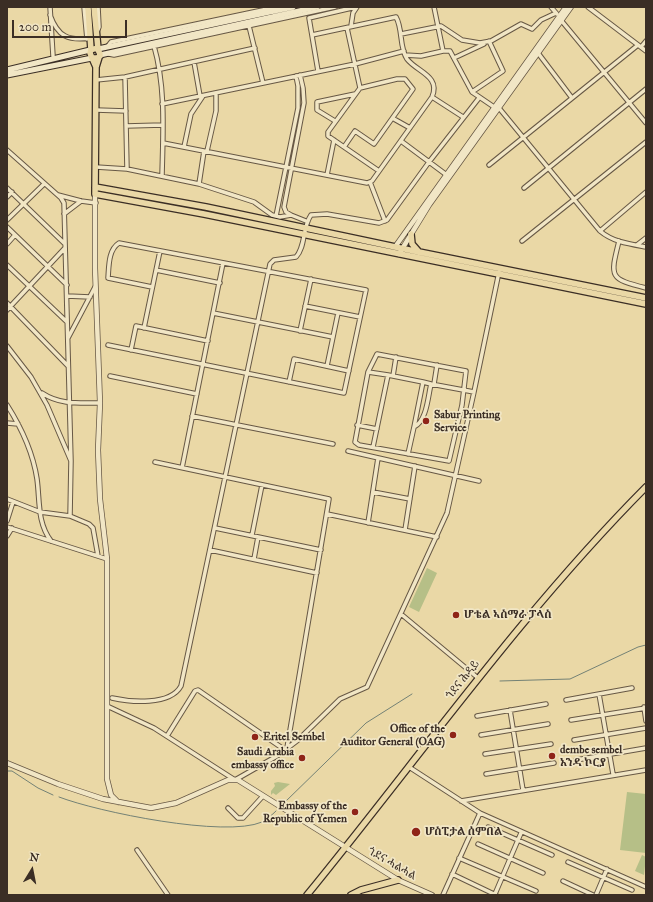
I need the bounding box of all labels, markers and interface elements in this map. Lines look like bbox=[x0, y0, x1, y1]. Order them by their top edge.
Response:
scale bar bbox=[14, 12, 129, 38]
text: 200 m bbox=[19, 20, 52, 34]
place label: Sabur Printing Service bbox=[434, 408, 500, 434]
marker: Sabur Printing Service bbox=[421, 416, 431, 426]
place label: ሆቴል ኣስማራ ፓላስ bbox=[464, 608, 552, 622]
marker: ሆቴል ኣስማራ ፓላስ bbox=[451, 610, 461, 620]
street label: ጎደና ሕዳይ bbox=[443, 658, 483, 702]
place label: Office of the Auditor General (OAG) bbox=[341, 722, 445, 748]
place label: Eritel Sembel bbox=[263, 730, 325, 744]
marker: Office of the Auditor General (OAG) bbox=[448, 730, 458, 740]
marker: Eritel Sembel bbox=[250, 732, 260, 742]
place label: dembe sembel አንዳ ኮርያ bbox=[560, 743, 622, 769]
place label: Saudi Arabia embassy office bbox=[231, 745, 294, 771]
marker: dembe sembel አንዳ ኮርያ bbox=[547, 751, 557, 761]
marker: Saudi Arabia embassy office bbox=[297, 753, 307, 763]
place label: Embassy of the Republic of Yemen bbox=[263, 799, 347, 825]
marker: Embassy of the Republic of Yemen bbox=[350, 807, 360, 817]
place label: ሆስፒታል ሰምበል bbox=[425, 825, 502, 839]
marker: ሆስፒታል ሰምበል bbox=[410, 826, 422, 838]
street label: ጎደና ሓልሓል bbox=[365, 845, 419, 883]
north arrow bbox=[12, 850, 52, 890]
text: N bbox=[28, 850, 40, 865]

